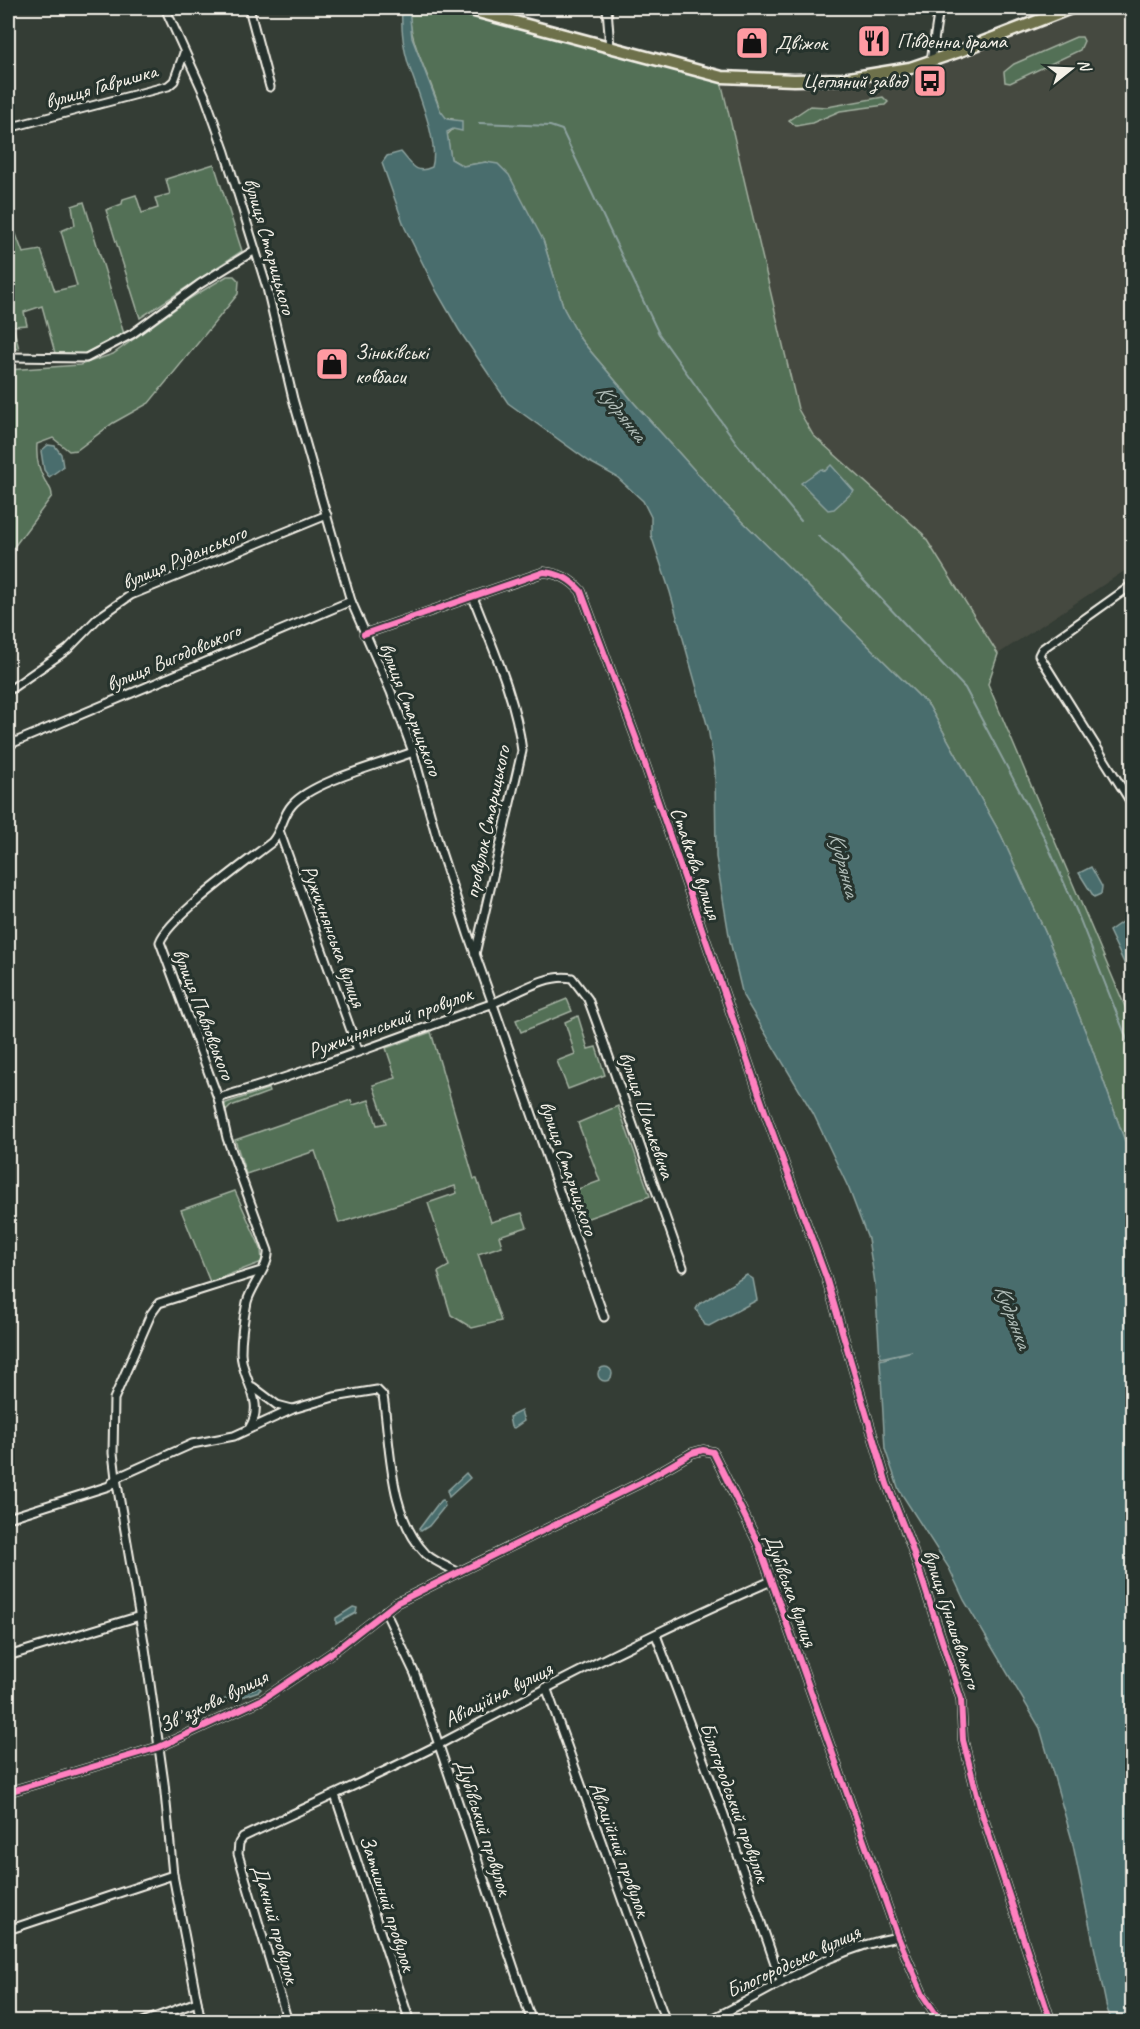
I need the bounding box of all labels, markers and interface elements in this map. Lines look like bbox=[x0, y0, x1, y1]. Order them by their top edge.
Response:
restaurant icon: Південна брама bbox=[856, 23, 892, 59]
shop icon: Двіжок bbox=[734, 25, 770, 61]
place label: Південна брама bbox=[897, 28, 1008, 54]
place label: Двіжок bbox=[775, 30, 830, 56]
north arrow bbox=[1041, 39, 1101, 99]
street label: вулиця Гавришка bbox=[42, 57, 162, 114]
text: N bbox=[1073, 57, 1096, 75]
bus stop icon: Цегляний завод bbox=[912, 63, 948, 99]
place label: Цегляний завод bbox=[803, 68, 909, 95]
street label: вулиця Старицького bbox=[238, 175, 302, 319]
place label: Зіньківські ковбаси bbox=[355, 339, 431, 389]
shop icon: Зіньківські ковбаси bbox=[314, 346, 350, 382]
water label: Кудрянка bbox=[589, 378, 655, 450]
street label: вулиця Руданського bbox=[118, 518, 252, 595]
street label: вулиця Вигодовського bbox=[102, 616, 246, 697]
street label: вулиця Старицького bbox=[374, 639, 449, 781]
street label: провулок Старицького bbox=[458, 742, 516, 901]
street label: Ставкова вулиця bbox=[665, 804, 728, 924]
water label: Кудрянка bbox=[822, 829, 867, 903]
street label: Ружичнянська вулиця bbox=[296, 861, 372, 1012]
street label: вулиця Павловського bbox=[167, 945, 242, 1085]
street label: Ружичнянський провулок bbox=[305, 979, 478, 1064]
street label: вулиця Шашкевича bbox=[613, 1048, 681, 1184]
street label: вулиця Старицького bbox=[534, 1097, 605, 1240]
water label: Кудрянка bbox=[988, 1280, 1039, 1355]
street label: Дубівська вулиця bbox=[758, 1530, 824, 1652]
street label: вулиця Гунашевського bbox=[917, 1546, 988, 1694]
street label: Авіаційна вулиця bbox=[439, 1655, 558, 1732]
street label: Звʼязкова вулиця bbox=[154, 1663, 274, 1739]
street label: Білогородський провулок bbox=[694, 1719, 777, 1888]
street label: Дубівський провулок bbox=[450, 1756, 519, 1901]
street label: Авіаційний провулок bbox=[584, 1778, 657, 1922]
street label: Затишний провулок bbox=[354, 1832, 423, 1976]
street label: Дачний провулок bbox=[247, 1862, 306, 1988]
street label: Білогородська вулиця bbox=[722, 1918, 865, 2003]

